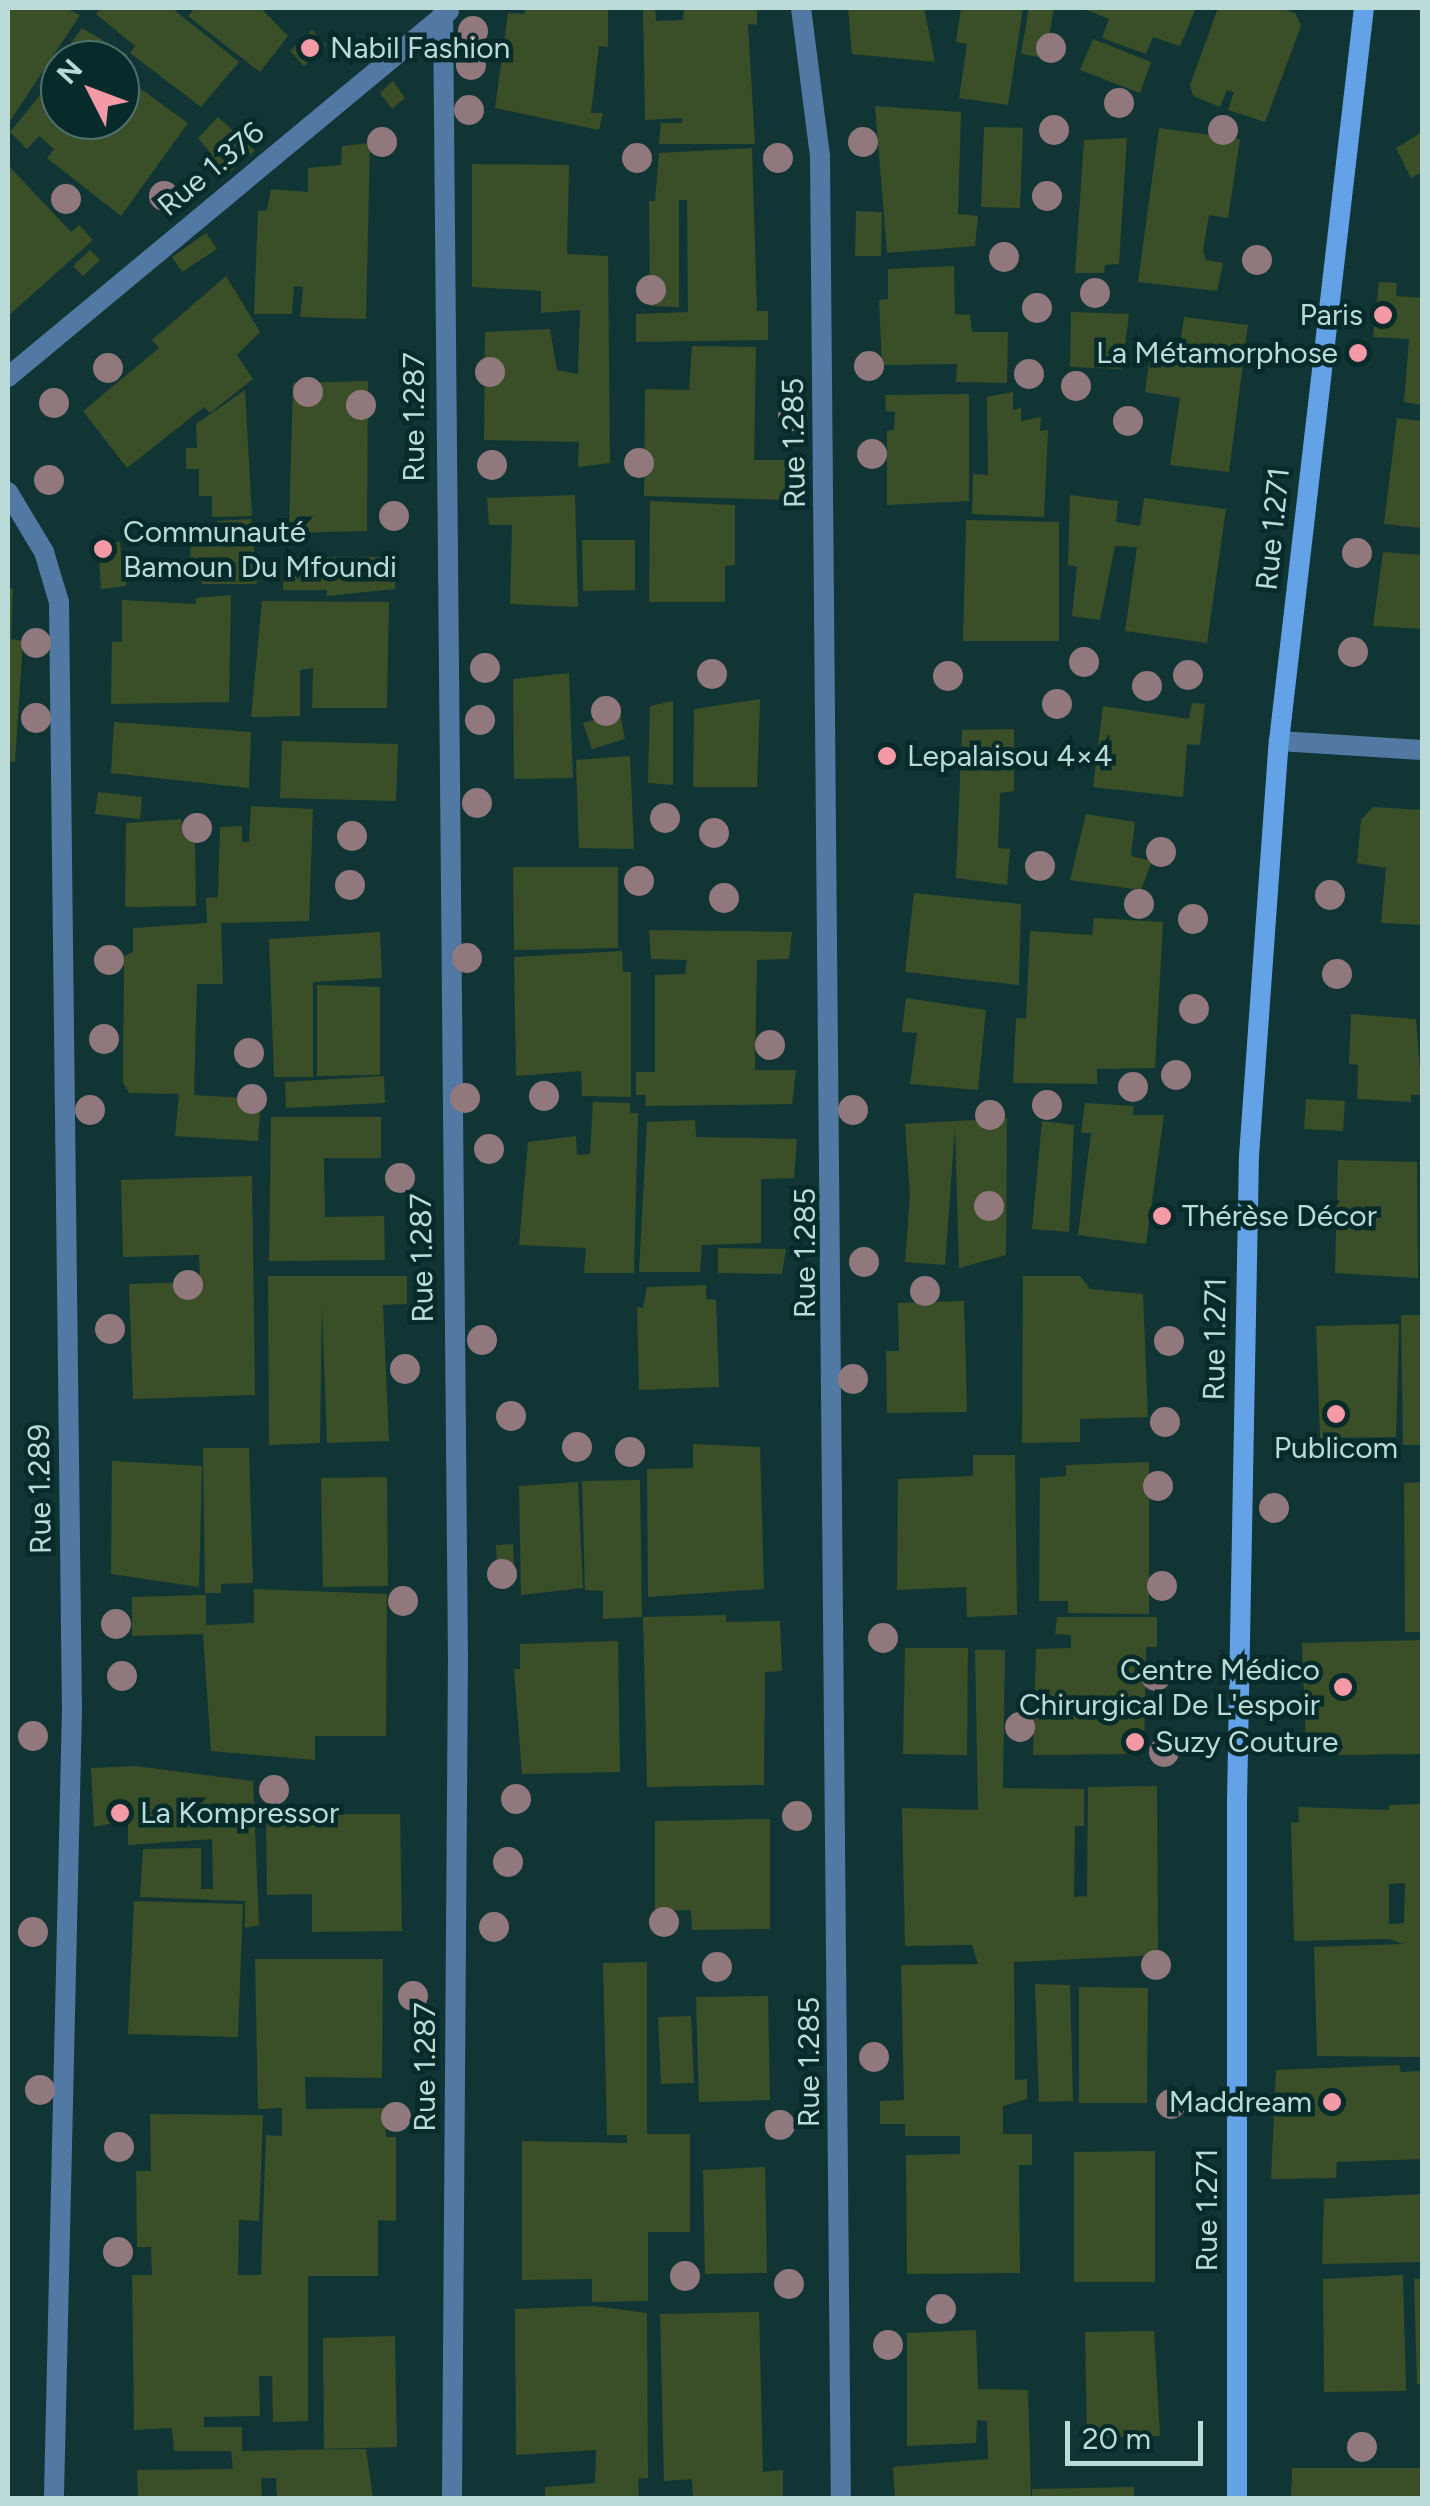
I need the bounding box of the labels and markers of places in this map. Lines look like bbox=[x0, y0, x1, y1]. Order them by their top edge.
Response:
place label: Nabil Fashion bbox=[330, 30, 510, 66]
marker: Nabil Fashion bbox=[299, 37, 321, 59]
place label: Paris bbox=[1300, 297, 1363, 333]
marker: Paris bbox=[1372, 304, 1394, 326]
place label: La Métamorphose bbox=[1096, 335, 1338, 371]
marker: La Métamorphose bbox=[1347, 342, 1369, 364]
place label: Communauté Bamoun Du Mfoundi bbox=[123, 514, 397, 584]
marker: Communauté Bamoun Du Mfoundi bbox=[92, 538, 114, 560]
place label: Lepalaisou 4×4 bbox=[907, 738, 1112, 774]
marker: Lepalaisou 4×4 bbox=[876, 745, 898, 767]
place label: Thérèse Décor bbox=[1182, 1198, 1377, 1234]
marker: Thérèse Décor bbox=[1151, 1205, 1173, 1227]
marker: Publicom bbox=[1325, 1403, 1347, 1425]
place label: Publicom bbox=[1274, 1430, 1398, 1466]
place label: Centre Médico Chirurgical De L'espoir bbox=[1019, 1652, 1320, 1722]
marker: Centre Médico Chirurgical De L'espoir bbox=[1330, 1674, 1356, 1700]
place label: Suzy Couture bbox=[1155, 1724, 1338, 1760]
marker: Suzy Couture bbox=[1124, 1731, 1146, 1753]
place label: La Kompressor bbox=[140, 1795, 339, 1831]
marker: La Kompressor bbox=[109, 1802, 131, 1824]
place label: Maddream bbox=[1169, 2084, 1312, 2120]
marker: Maddream bbox=[1321, 2091, 1343, 2113]

